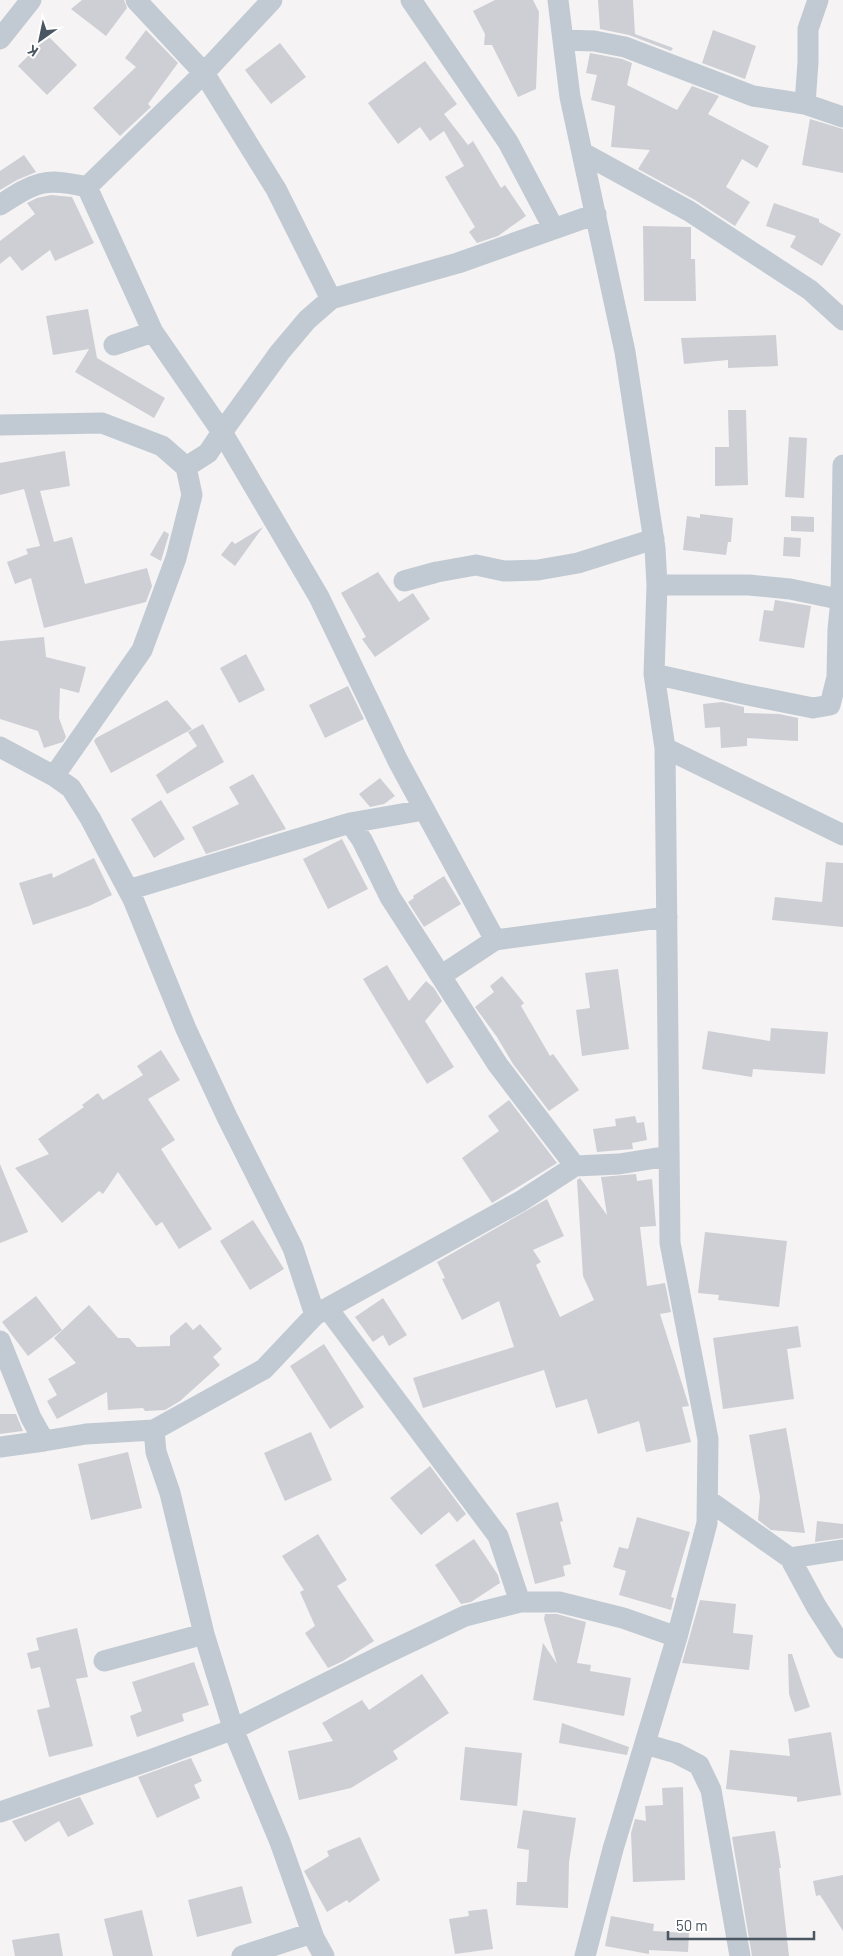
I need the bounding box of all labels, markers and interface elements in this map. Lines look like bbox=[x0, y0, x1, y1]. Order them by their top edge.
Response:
north arrow bbox=[15, 15, 65, 65]
text: K bbox=[24, 42, 41, 61]
scale bar bbox=[668, 1908, 814, 1940]
text: 50 m bbox=[676, 1916, 708, 1934]

